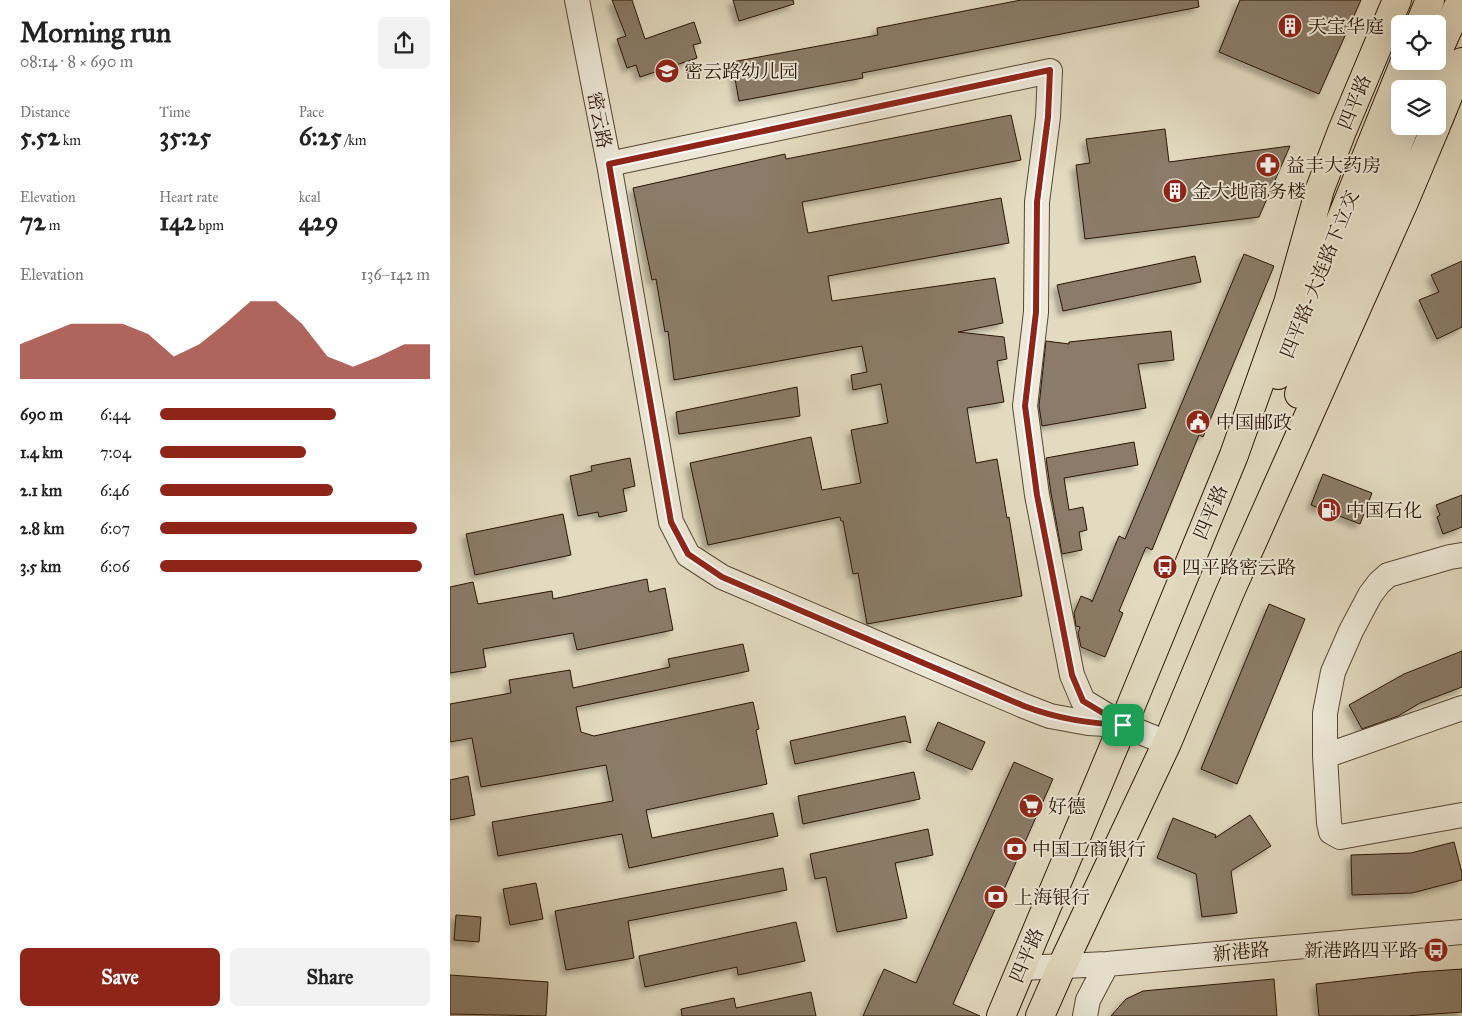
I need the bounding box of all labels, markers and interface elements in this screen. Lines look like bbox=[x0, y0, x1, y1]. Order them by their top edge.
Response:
building icon: 天宝华庭 bbox=[1277, 13, 1303, 39]
text: Morning run bbox=[20, 15, 171, 50]
place label: 天宝华庭 bbox=[1308, 15, 1384, 38]
map controls bbox=[1391, 15, 1446, 135]
button: locate bbox=[1391, 15, 1446, 70]
button: share bbox=[378, 17, 430, 69]
text: 08:14 · 8 × 690 m bbox=[20, 52, 133, 71]
school or university icon: 密云路幼儿园 bbox=[654, 58, 680, 84]
place label: 密云路幼儿园 bbox=[684, 60, 798, 83]
street label: 四平路 bbox=[1333, 71, 1376, 133]
button: layers bbox=[1391, 80, 1446, 135]
street label: 密云路 bbox=[583, 90, 616, 150]
text: Distance bbox=[20, 104, 70, 121]
text: Time bbox=[159, 104, 190, 121]
text: Pace bbox=[299, 104, 324, 121]
text: 5.52 bbox=[20, 121, 60, 152]
text: 35:25 bbox=[159, 121, 211, 152]
text: 6:25 bbox=[299, 121, 342, 152]
text: km bbox=[60, 132, 81, 149]
text: /km bbox=[342, 132, 367, 149]
pharmacy icon: 益丰大药房 bbox=[1255, 152, 1281, 178]
place label: 益丰大药房 bbox=[1286, 154, 1381, 177]
building icon: 金大地商务楼 bbox=[1162, 178, 1188, 204]
place label: 金大地商务楼 bbox=[1192, 180, 1306, 203]
street label: 四平路-大连路下立交 bbox=[1275, 187, 1364, 361]
text: Elevation bbox=[20, 189, 76, 206]
text: Heart rate bbox=[159, 189, 218, 206]
text: kcal bbox=[299, 189, 321, 206]
text: 72 bbox=[20, 206, 46, 237]
text: 142 bbox=[159, 206, 195, 237]
text: 429 bbox=[299, 206, 338, 237]
text: m bbox=[46, 217, 60, 234]
text: bpm bbox=[195, 217, 224, 234]
text: Elevation bbox=[20, 265, 84, 284]
text: 136–142 m bbox=[361, 265, 430, 284]
text: 690 m bbox=[20, 405, 63, 424]
text: 6:44 bbox=[100, 405, 130, 424]
public building icon: 中国邮政 bbox=[1185, 409, 1211, 435]
place label: 中国邮政 bbox=[1216, 411, 1292, 434]
text: 1.4 km bbox=[20, 443, 63, 462]
text: 7:04 bbox=[100, 443, 131, 462]
text: 2.1 km bbox=[20, 481, 62, 500]
text: 6:46 bbox=[100, 481, 129, 500]
street label: 四平路 bbox=[1189, 481, 1232, 543]
fuel station icon: 中国石化 bbox=[1316, 497, 1342, 523]
place label: 中国石化 bbox=[1346, 499, 1422, 522]
text: 2.8 km bbox=[20, 519, 64, 538]
text: 6:07 bbox=[100, 519, 130, 538]
bus stop icon: 四平路密云路 bbox=[1152, 554, 1178, 580]
place label: 四平路密云路 bbox=[1182, 556, 1296, 579]
text: 3.5 km bbox=[20, 557, 61, 576]
text: 6:06 bbox=[100, 557, 130, 576]
pin bbox=[1102, 704, 1144, 746]
icon: arrive bbox=[1109, 711, 1137, 739]
supermarket icon: 好德 bbox=[1018, 793, 1044, 819]
place label: 好德 bbox=[1048, 795, 1086, 818]
bank icon: 中国工商银行 bbox=[1002, 836, 1028, 862]
place label: 中国工商银行 bbox=[1032, 838, 1146, 861]
bank icon: 上海银行 bbox=[983, 884, 1009, 910]
place label: 上海银行 bbox=[1014, 886, 1090, 909]
street label: 四平路 bbox=[1005, 924, 1048, 986]
bus stop icon: 新港路四平路 bbox=[1423, 937, 1449, 963]
street label: 新港路 bbox=[1212, 938, 1270, 965]
place label: 新港路四平路 bbox=[1304, 939, 1418, 962]
button: Save bbox=[20, 948, 220, 1006]
button: Share bbox=[230, 948, 430, 1006]

